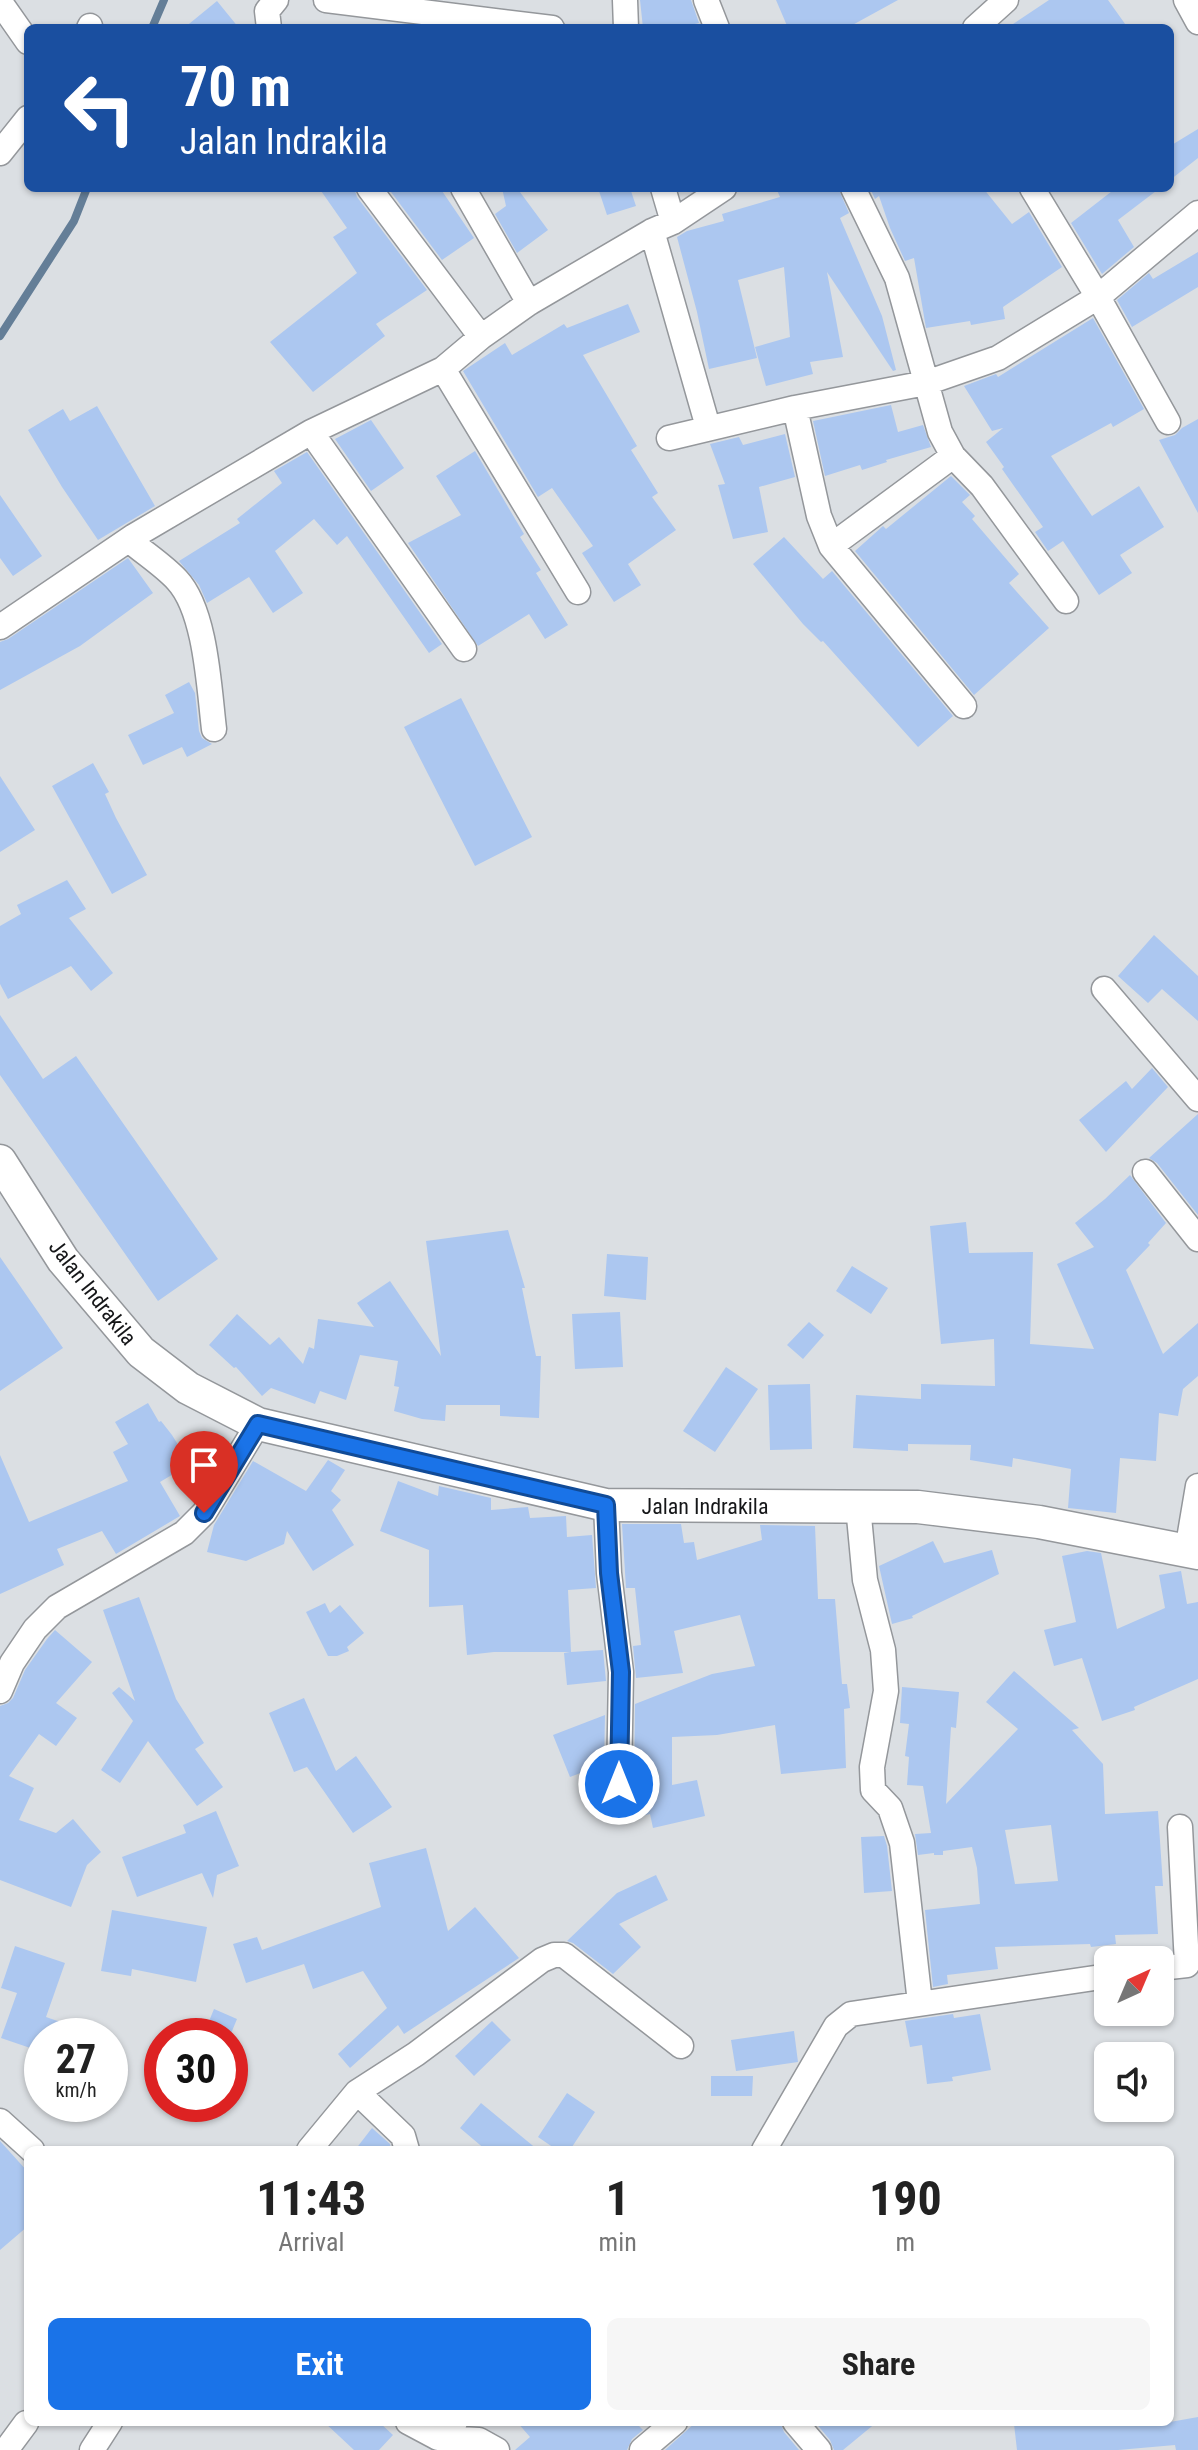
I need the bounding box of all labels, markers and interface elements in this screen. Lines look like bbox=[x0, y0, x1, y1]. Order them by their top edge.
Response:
text: 70 m bbox=[180, 54, 291, 120]
icon: left bbox=[48, 56, 152, 160]
text: Jalan Indrakila bbox=[180, 121, 388, 163]
street label: Jalan Indrakila bbox=[44, 1235, 142, 1350]
pin bbox=[170, 1431, 238, 1513]
icon: arrive bbox=[182, 1443, 226, 1487]
street label: Jalan Indrakila bbox=[642, 1494, 768, 1519]
position arrow bbox=[577, 1742, 661, 1826]
north arrow bbox=[1094, 1946, 1174, 2026]
map controls bbox=[1094, 1946, 1174, 2122]
speed limit sign: 30 bbox=[144, 2018, 248, 2122]
text: 27 bbox=[56, 2036, 96, 2083]
button: sound bbox=[1094, 2042, 1174, 2122]
text: km/h bbox=[55, 2078, 97, 2102]
text: 11:43 bbox=[256, 2170, 366, 2227]
text: 1 bbox=[606, 2170, 630, 2227]
text: 190 bbox=[869, 2170, 942, 2227]
text: Arrival bbox=[278, 2227, 344, 2257]
text: min bbox=[599, 2227, 637, 2257]
text: m bbox=[896, 2227, 915, 2257]
button: Exit bbox=[48, 2318, 591, 2410]
button: Share bbox=[607, 2318, 1150, 2410]

